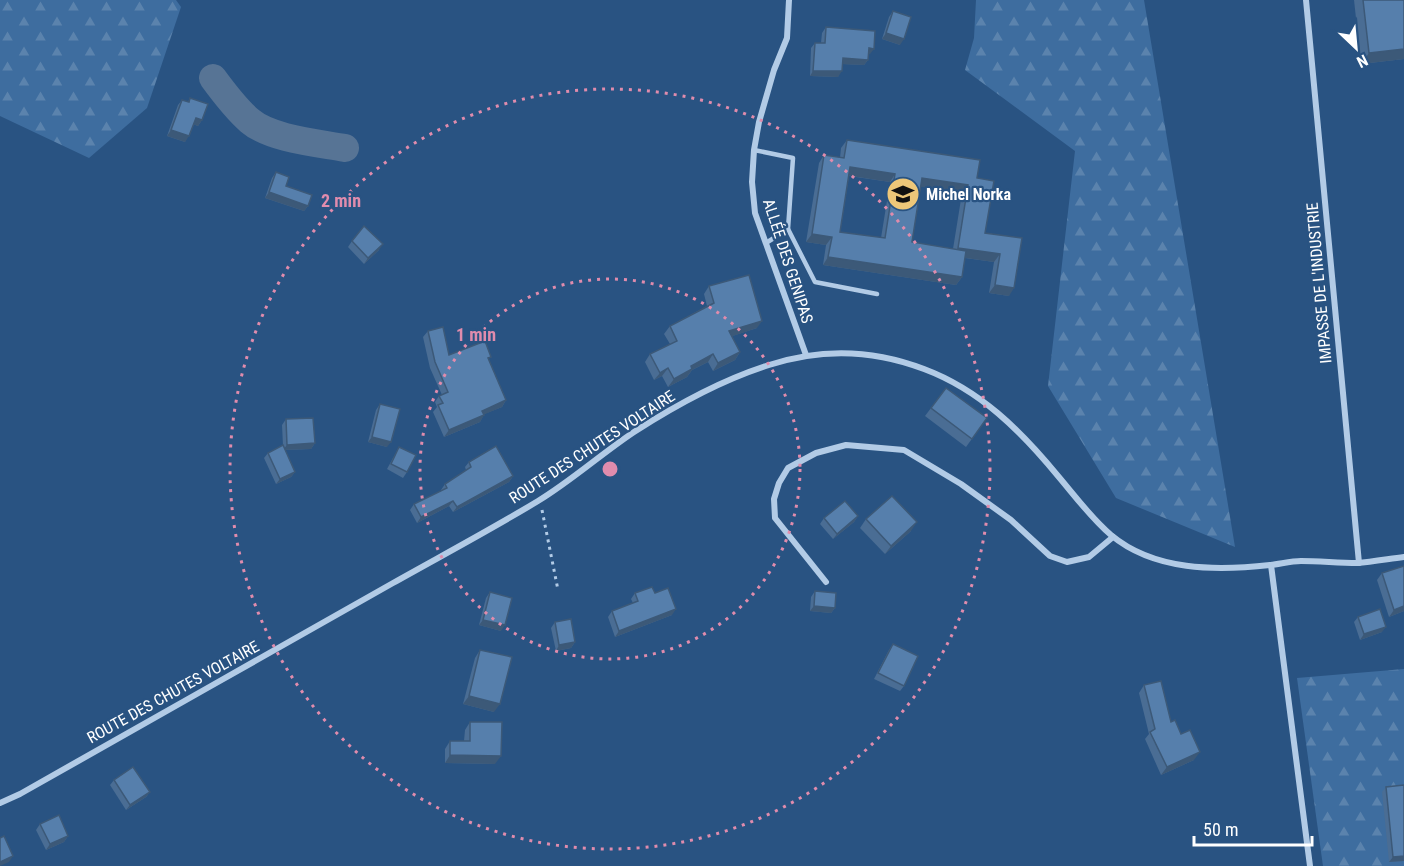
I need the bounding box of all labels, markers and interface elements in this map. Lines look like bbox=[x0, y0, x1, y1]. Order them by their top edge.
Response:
north arrow bbox=[1326, 18, 1386, 78]
text: N bbox=[1354, 50, 1371, 72]
school or university icon: Michel Norka bbox=[885, 176, 921, 212]
place label: Michel Norka bbox=[926, 185, 1011, 204]
text: 2 min bbox=[321, 190, 361, 211]
street label: ALLÉE DES GENIPAS bbox=[759, 196, 817, 326]
street label: IMPASSE DE L'INDUSTRIE bbox=[1302, 202, 1336, 364]
text: 1 min bbox=[456, 324, 496, 345]
street label: ROUTE DES CHUTES VOLTAIRE bbox=[506, 386, 678, 508]
centre of rings bbox=[600, 459, 620, 479]
street label: ROUTE DES CHUTES VOLTAIRE bbox=[84, 637, 262, 747]
scale bar bbox=[1194, 809, 1312, 847]
text: 50 m bbox=[1203, 819, 1238, 840]

